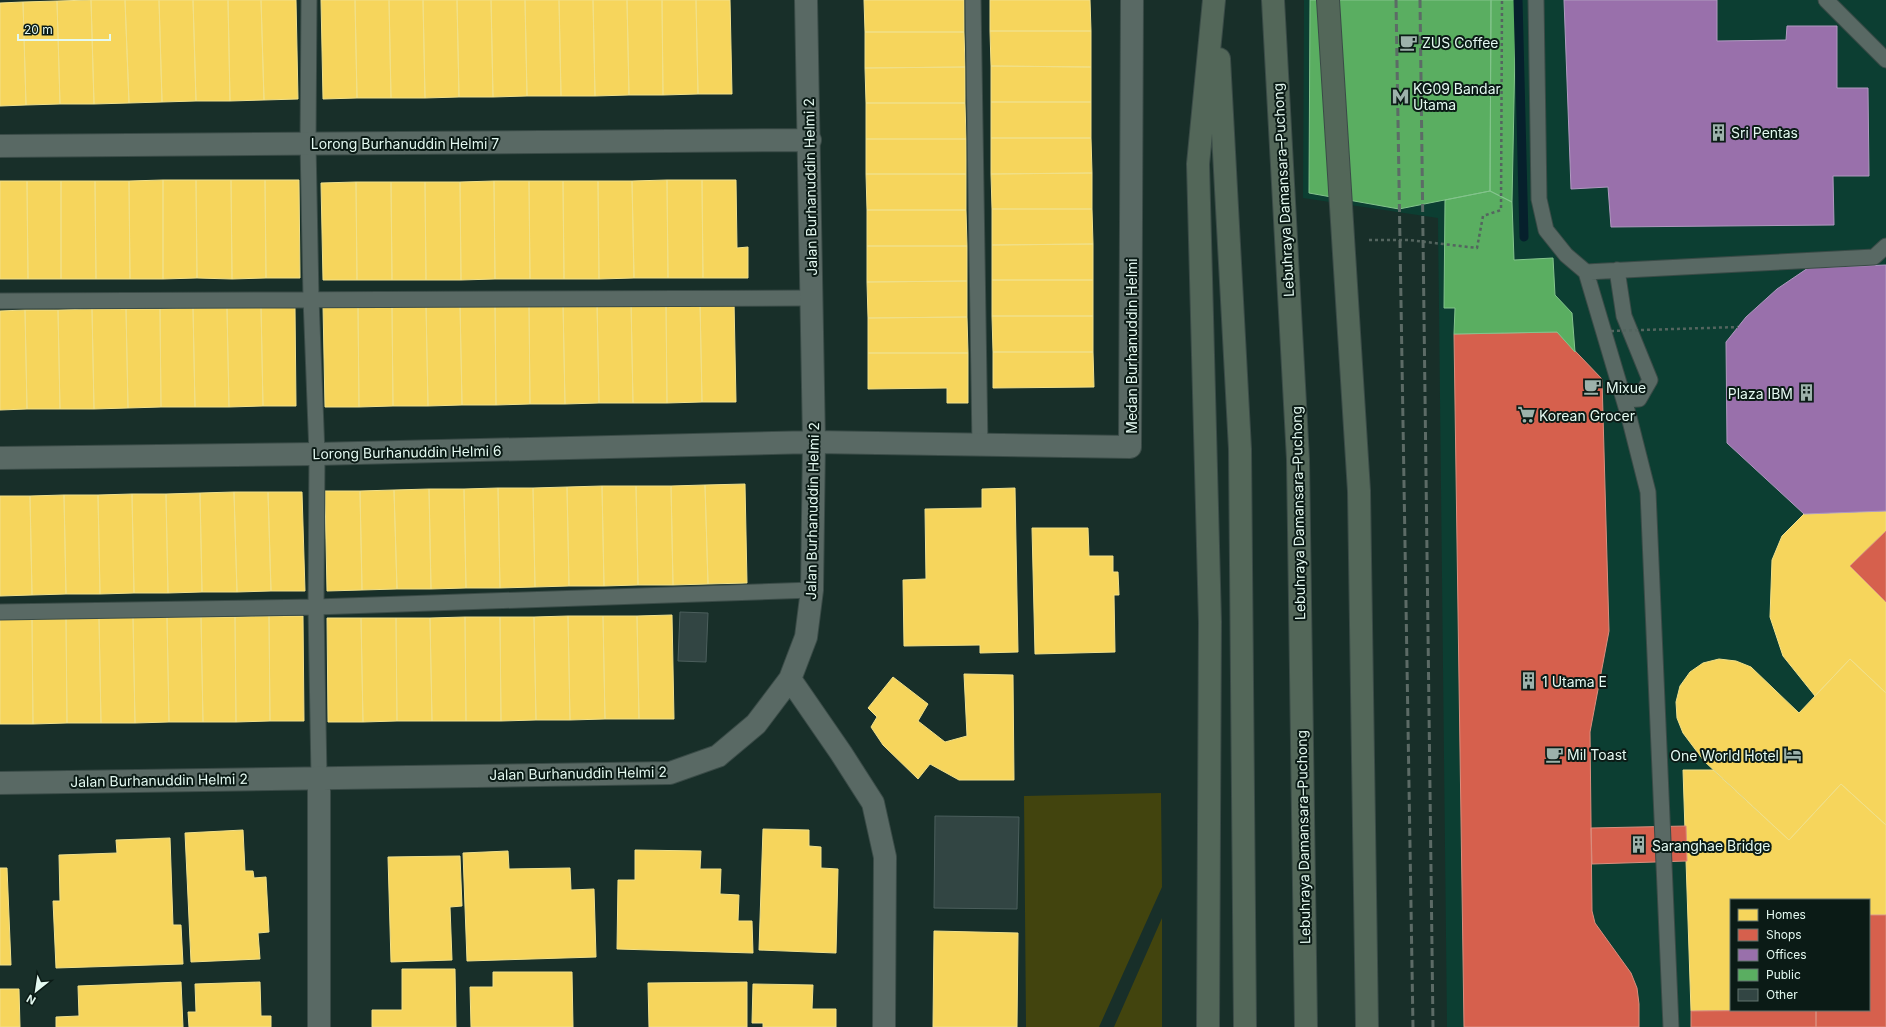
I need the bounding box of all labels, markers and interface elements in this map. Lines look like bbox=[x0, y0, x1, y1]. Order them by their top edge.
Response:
scale bar bbox=[18, 16, 110, 42]
text: 20 m bbox=[24, 22, 53, 37]
cafe icon: ZUS Coffee bbox=[1399, 32, 1419, 52]
place label: ZUS Coffee bbox=[1422, 34, 1499, 51]
place label: KG09 Bandar Utama bbox=[1413, 80, 1501, 113]
street label: Lebuhraya Damansara–Puchong bbox=[1269, 83, 1297, 297]
metro station icon: KG09 Bandar Utama bbox=[1390, 86, 1410, 106]
street label: Jalan Burhanuddin Helmi 2 bbox=[800, 98, 820, 276]
building icon: Sri Pentas bbox=[1708, 122, 1728, 142]
place label: Sri Pentas bbox=[1731, 124, 1798, 141]
street label: Lorong Burhanuddin Helmi 7 bbox=[311, 135, 499, 152]
street label: Medan Burhanuddin Helmi bbox=[1123, 258, 1140, 434]
cafe icon: Mixue bbox=[1583, 377, 1603, 397]
place label: Mixue bbox=[1606, 379, 1646, 396]
building icon: Plaza IBM bbox=[1796, 383, 1816, 403]
place label: Plaza IBM bbox=[1728, 385, 1793, 402]
supermarket icon: Korean Grocer bbox=[1516, 405, 1536, 425]
street label: Lebuhraya Damansara–Puchong bbox=[1288, 406, 1308, 620]
place label: Korean Grocer bbox=[1539, 407, 1635, 424]
street label: Jalan Burhanuddin Helmi 2 bbox=[802, 422, 822, 600]
street label: Lorong Burhanuddin Helmi 6 bbox=[312, 442, 502, 462]
building icon: 1 Utama E bbox=[1519, 671, 1539, 691]
place label: 1 Utama E bbox=[1542, 673, 1607, 690]
street label: Lebuhraya Damansara–Puchong bbox=[1293, 730, 1313, 944]
cafe icon: Mil Toast bbox=[1544, 744, 1564, 764]
hotel icon: One World Hotel bbox=[1782, 745, 1802, 765]
place label: Mil Toast bbox=[1567, 746, 1627, 763]
place label: One World Hotel bbox=[1670, 747, 1779, 764]
street label: Jalan Burhanuddin Helmi 2 bbox=[489, 763, 667, 783]
street label: Jalan Burhanuddin Helmi 2 bbox=[70, 770, 248, 790]
building icon: Saranghae Bridge bbox=[1629, 835, 1649, 855]
place label: Saranghae Bridge bbox=[1652, 837, 1770, 854]
legend bbox=[1730, 899, 1870, 1011]
text: Homes bbox=[1766, 907, 1806, 922]
text: Shops bbox=[1766, 927, 1802, 942]
text: Offices bbox=[1766, 947, 1807, 962]
text: Public bbox=[1766, 967, 1801, 982]
north arrow bbox=[16, 971, 56, 1011]
text: Other bbox=[1766, 987, 1798, 1002]
text: N bbox=[24, 992, 38, 1008]

